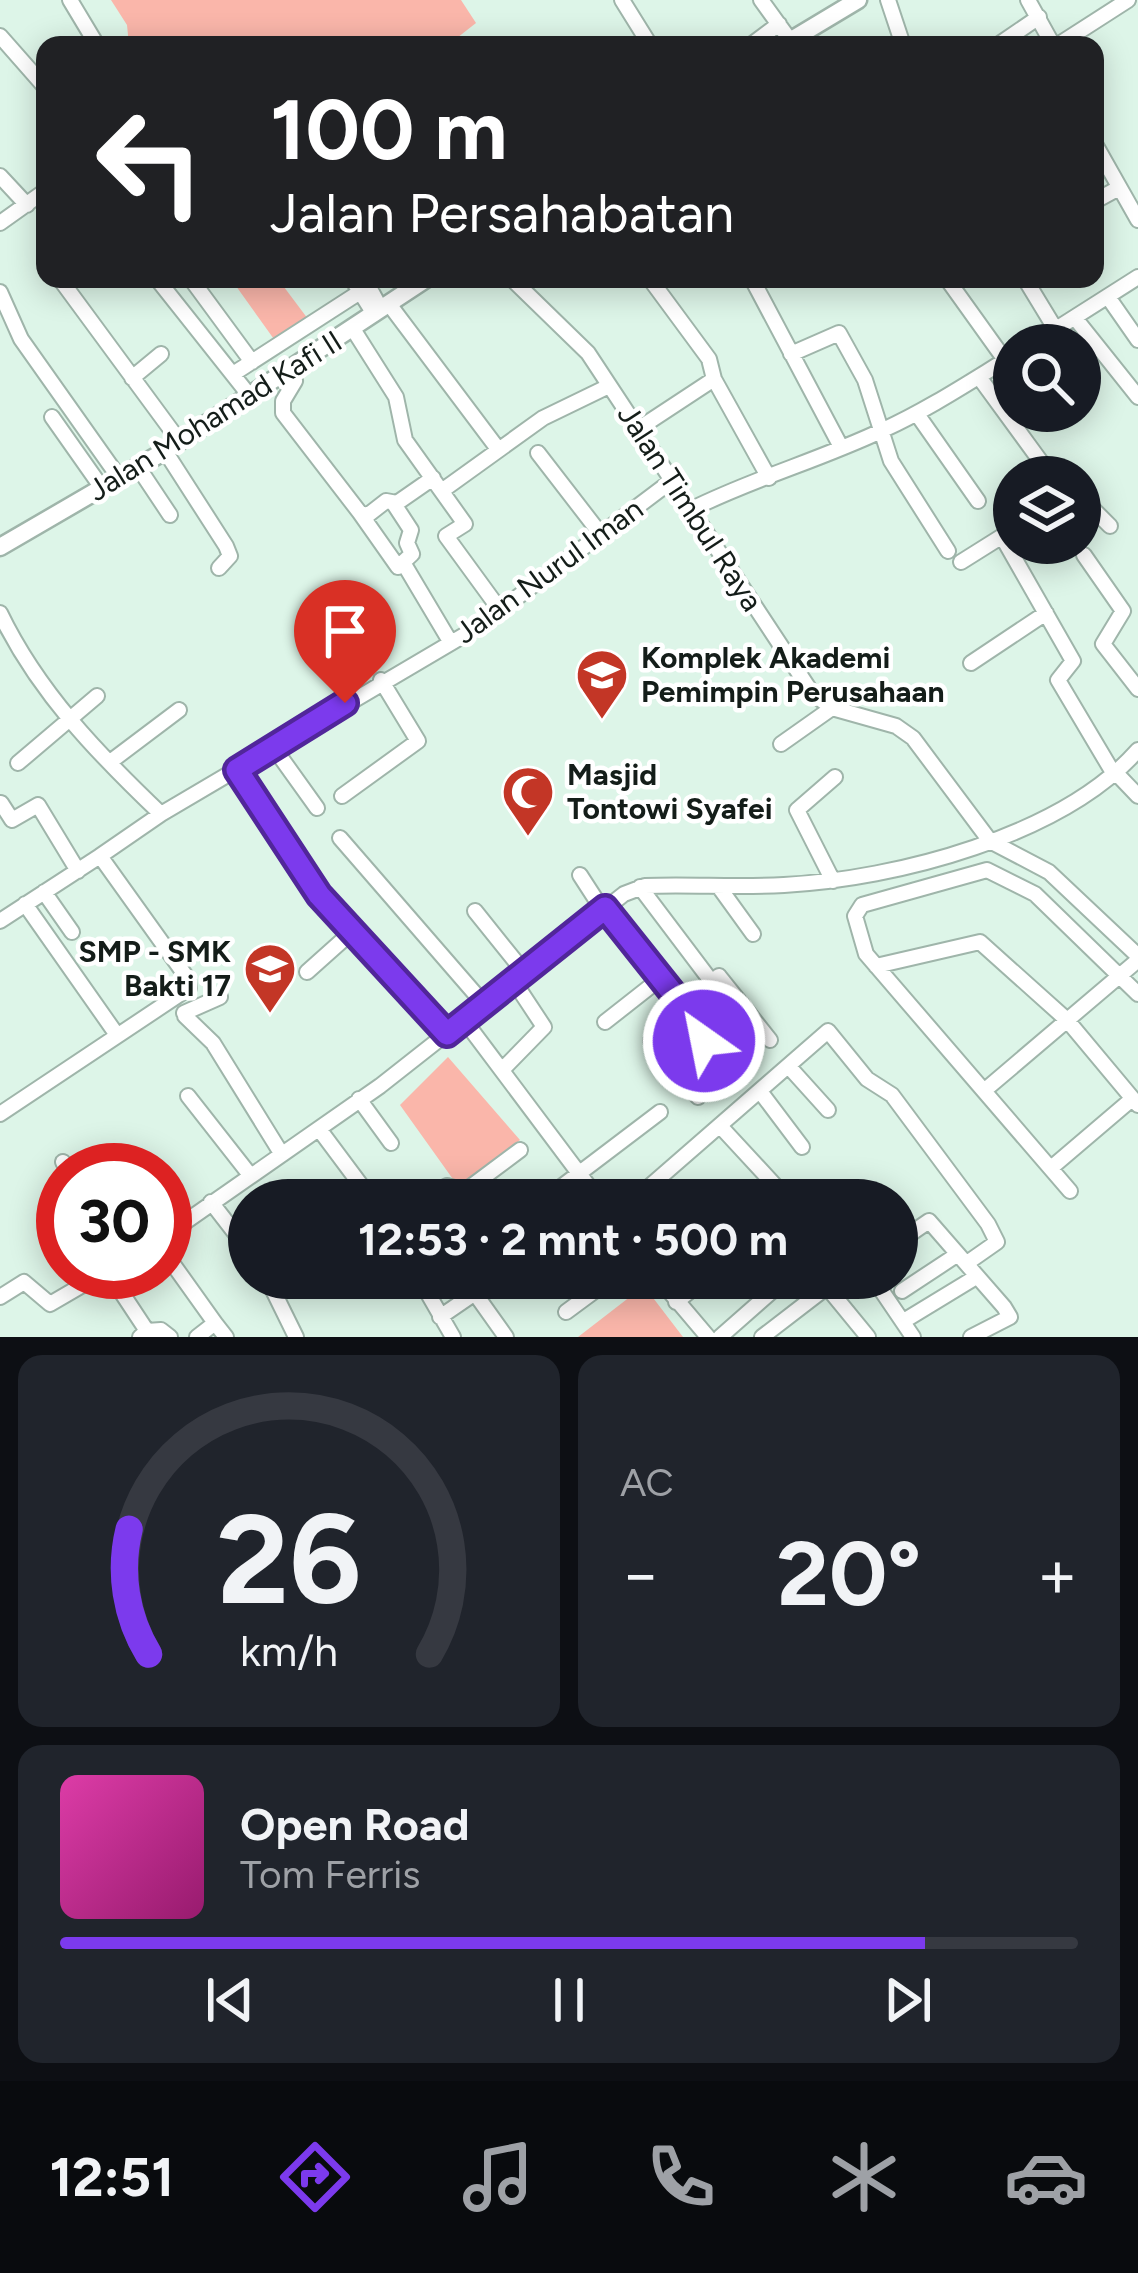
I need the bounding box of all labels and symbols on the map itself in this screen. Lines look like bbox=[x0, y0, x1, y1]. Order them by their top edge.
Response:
street label: Jalan Mohamad Kafi II bbox=[81, 322, 349, 509]
street label: Jalan Timbul Raya bbox=[610, 398, 771, 618]
street label: Jalan Nurul Iman bbox=[447, 490, 650, 651]
pin bbox=[294, 580, 396, 703]
place label: Komplek Akademi Pemimpin Perusahaan bbox=[641, 639, 945, 710]
school or university icon: Komplek Akademi Pemimpin Perusahaan bbox=[574, 647, 630, 721]
place label: Masjid Tontowi Syafei bbox=[567, 756, 773, 827]
mosque icon: Masjid Tontowi Syafei bbox=[500, 764, 556, 838]
place label: SMP - SMK Bakti 17 bbox=[79, 933, 231, 1004]
school or university icon: SMP - SMK Bakti 17 bbox=[242, 941, 298, 1015]
position arrow bbox=[641, 978, 767, 1104]
speed limit sign: 30 bbox=[36, 1143, 192, 1299]

